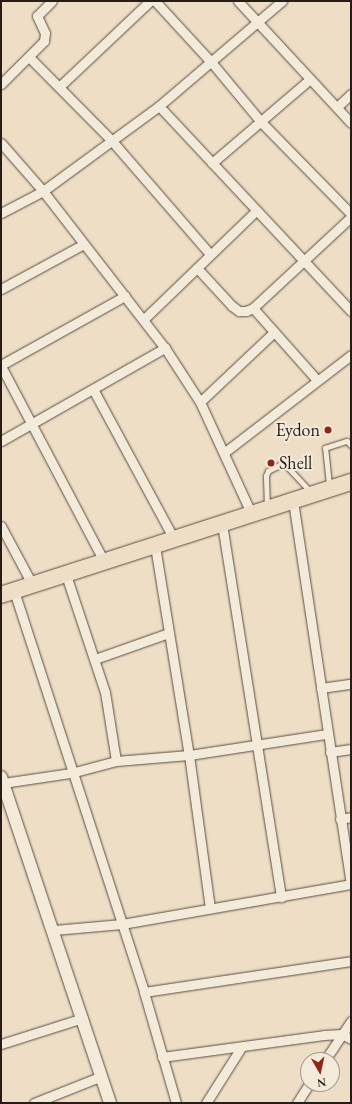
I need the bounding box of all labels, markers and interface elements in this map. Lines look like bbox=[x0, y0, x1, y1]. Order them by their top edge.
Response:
place label: Eydon bbox=[275, 419, 320, 441]
marker: Eydon bbox=[323, 425, 333, 435]
place label: Shell bbox=[279, 452, 312, 474]
marker: Shell bbox=[266, 458, 276, 468]
north arrow bbox=[300, 1052, 340, 1092]
text: N bbox=[316, 1075, 327, 1090]

